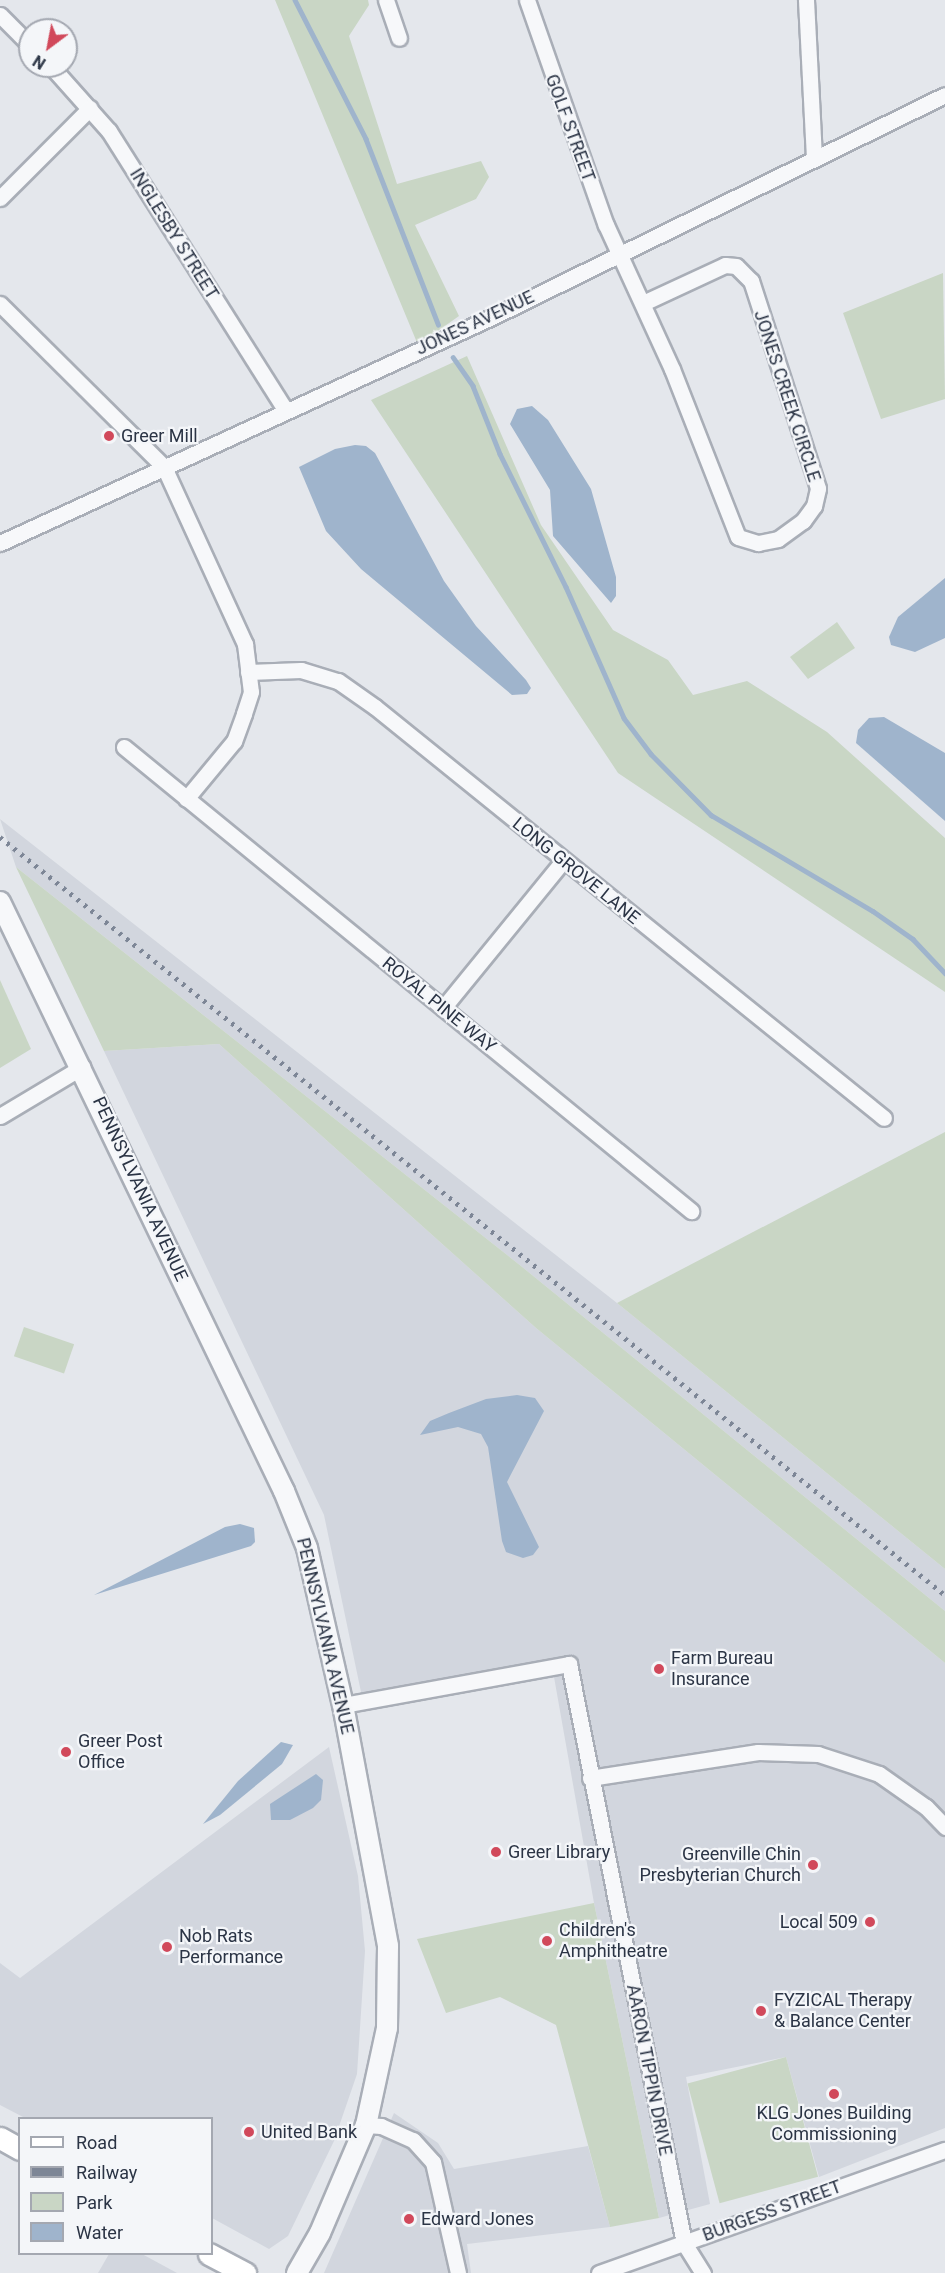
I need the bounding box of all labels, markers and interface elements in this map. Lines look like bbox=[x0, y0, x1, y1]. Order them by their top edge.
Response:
north arrow bbox=[18, 18, 78, 78]
text: N bbox=[29, 51, 49, 73]
street label: GOLF STREET bbox=[541, 71, 599, 185]
street label: INGLESBY STREET bbox=[125, 164, 223, 304]
street label: JONES AVENUE bbox=[412, 286, 538, 360]
street label: JONES CREEK CIRCLE bbox=[749, 308, 825, 484]
place label: Greer Mill bbox=[121, 425, 198, 447]
marker: Greer Mill bbox=[102, 429, 116, 443]
street label: LONG GROVE LANE bbox=[508, 813, 644, 929]
street label: ROYAL PINE WAY bbox=[378, 953, 500, 1057]
street label: PENNSYLVANIA AVENUE bbox=[88, 1093, 192, 1285]
street label: PENNSYLVANIA AVENUE bbox=[292, 1536, 358, 1736]
place label: Farm Bureau Insurance bbox=[671, 1648, 773, 1690]
marker: Farm Bureau Insurance bbox=[652, 1662, 666, 1676]
place label: Greer Post Office bbox=[78, 1731, 163, 1774]
marker: Greer Post Office bbox=[59, 1745, 73, 1759]
place label: Greer Library bbox=[508, 1841, 610, 1863]
place label: Greenville Chin Presbyterian Church bbox=[639, 1844, 801, 1886]
marker: Greer Library bbox=[489, 1845, 503, 1859]
marker: Greenville Chin Presbyterian Church bbox=[806, 1858, 820, 1872]
place label: Local 509 bbox=[780, 1911, 858, 1933]
marker: Local 509 bbox=[863, 1915, 877, 1929]
place label: Children's Amphitheatre bbox=[559, 1920, 667, 1962]
place label: Nob Rats Performance bbox=[179, 1926, 283, 1968]
marker: Children's Amphitheatre bbox=[540, 1934, 554, 1948]
marker: Nob Rats Performance bbox=[160, 1940, 174, 1954]
street label: AARON TIPPIN DRIVE bbox=[622, 1982, 676, 2158]
place label: FYZICAL Therapy & Balance Center bbox=[774, 1990, 912, 2032]
marker: FYZICAL Therapy & Balance Center bbox=[752, 2002, 770, 2020]
marker: KLG Jones Building Commissioning bbox=[827, 2087, 841, 2101]
place label: KLG Jones Building Commissioning bbox=[756, 2103, 912, 2146]
legend bbox=[18, 2117, 213, 2255]
place label: United Bank bbox=[261, 2121, 357, 2143]
marker: United Bank bbox=[242, 2125, 256, 2139]
text: Road bbox=[76, 2132, 117, 2153]
text: Railway bbox=[76, 2162, 137, 2183]
street label: BURGESS STREET bbox=[700, 2176, 844, 2246]
text: Park bbox=[76, 2192, 112, 2213]
place label: Edward Jones bbox=[421, 2208, 534, 2230]
marker: Edward Jones bbox=[402, 2212, 416, 2226]
text: Water bbox=[76, 2222, 123, 2243]

